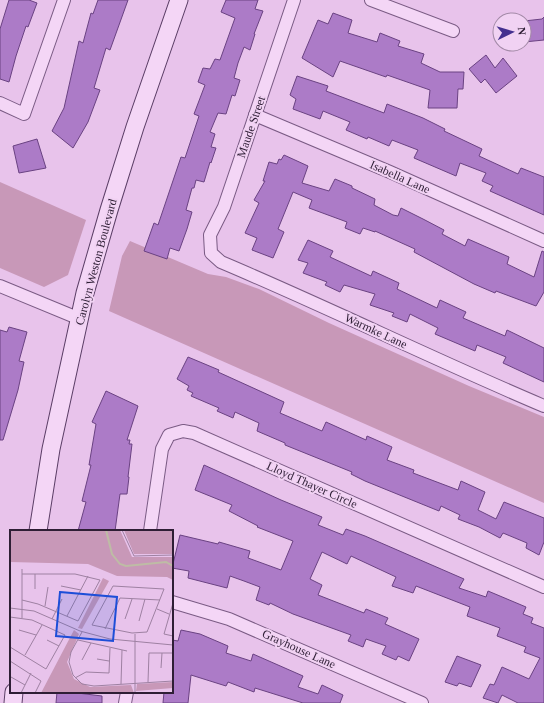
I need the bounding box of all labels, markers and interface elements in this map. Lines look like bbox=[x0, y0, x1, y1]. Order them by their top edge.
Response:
north arrow bbox=[492, 12, 532, 52]
text: N bbox=[516, 27, 528, 36]
street label: Maude Street bbox=[234, 94, 268, 160]
street label: Isabella Lane bbox=[368, 158, 432, 196]
street label: Carolyn Weston Boulevard bbox=[72, 197, 120, 327]
street label: Warmke Lane bbox=[343, 310, 409, 352]
street label: Lloyd Thayer Circle bbox=[265, 459, 359, 511]
inset map bbox=[10, 530, 173, 693]
street label: Grayhouse Lane bbox=[260, 627, 338, 671]

